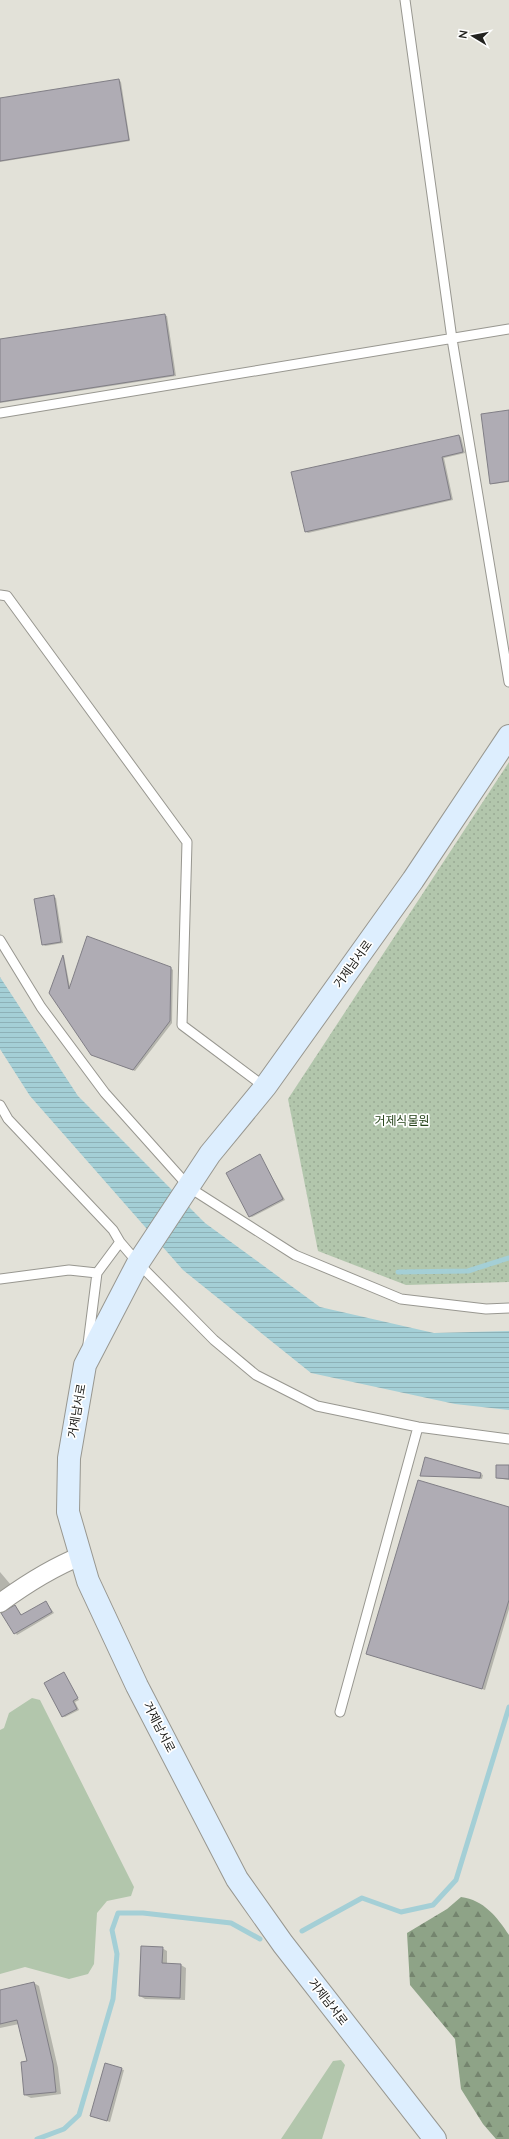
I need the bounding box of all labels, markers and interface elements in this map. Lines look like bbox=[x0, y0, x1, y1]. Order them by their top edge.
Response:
north arrow bbox=[453, 16, 493, 56]
text: N bbox=[456, 29, 470, 39]
street label: 거제남서로 bbox=[330, 937, 375, 990]
park label: 거제식물원 bbox=[374, 1113, 430, 1128]
street label: 거제남서로 bbox=[64, 1382, 89, 1439]
street label: 거제남서로 bbox=[140, 1699, 179, 1755]
street label: 거제남서로 bbox=[305, 1975, 351, 2028]

